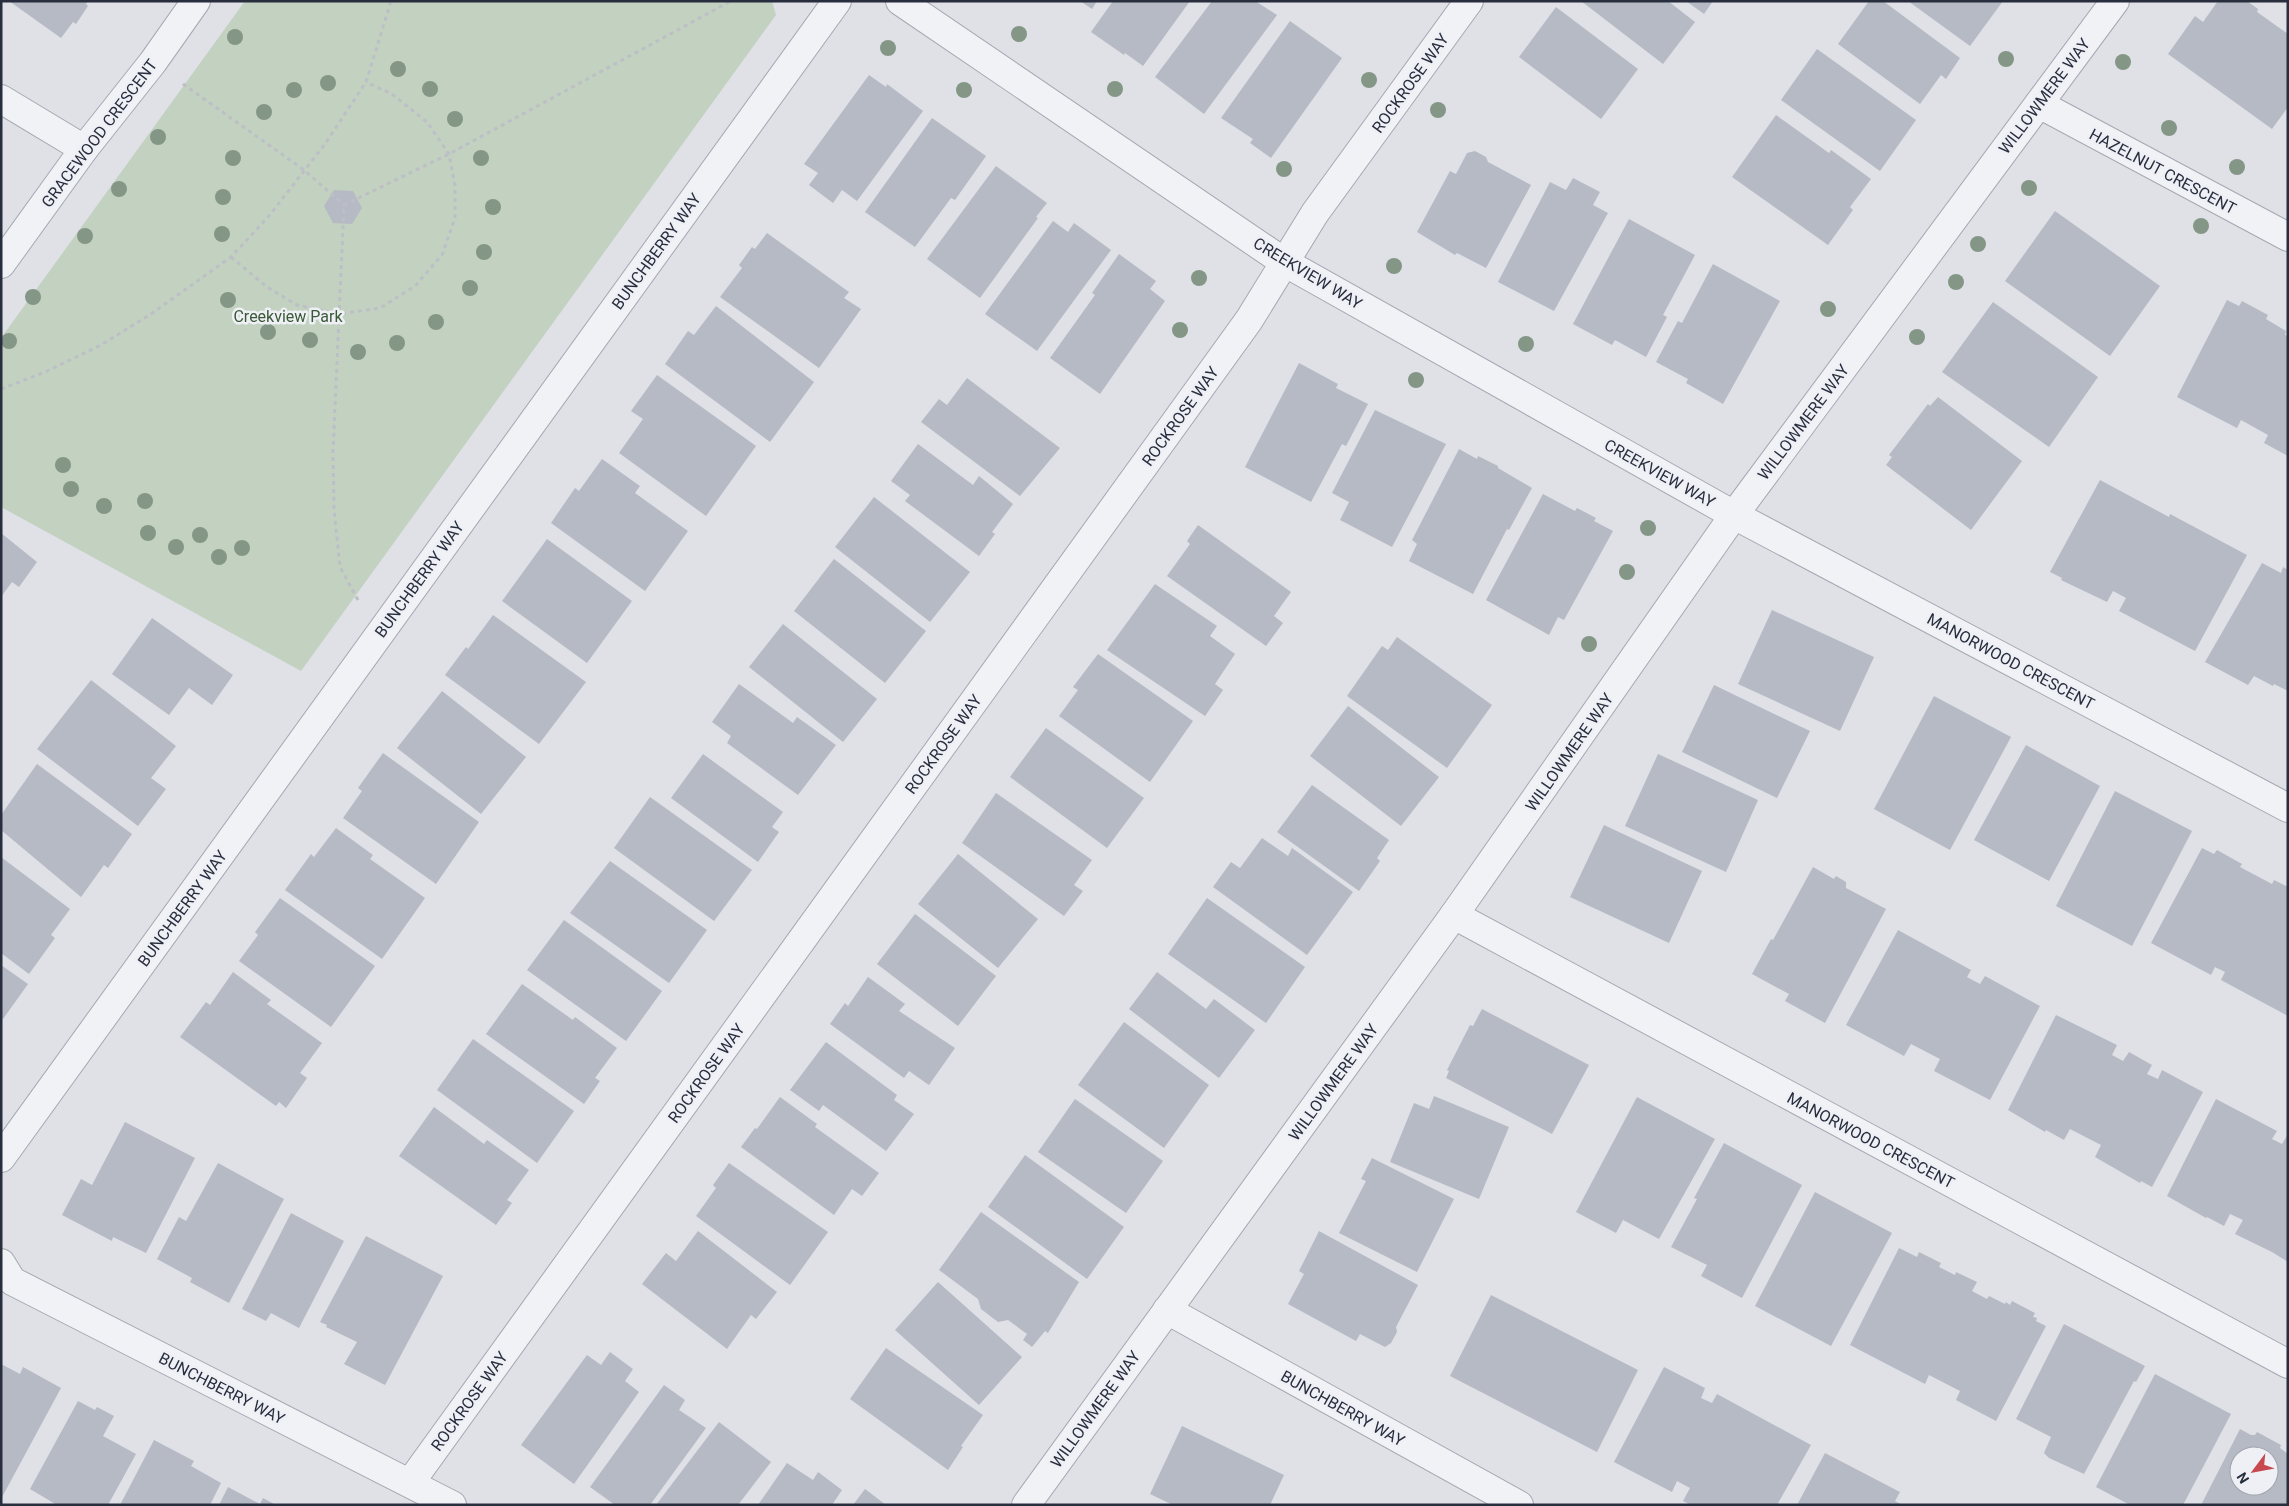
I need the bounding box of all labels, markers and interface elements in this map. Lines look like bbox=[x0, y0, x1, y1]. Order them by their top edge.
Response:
street label: ROCKROSE WAY bbox=[1368, 30, 1453, 137]
street label: WILLOWMERE WAY bbox=[1995, 35, 2094, 158]
street label: GRACEWOOD CRESCENT bbox=[38, 55, 162, 211]
street label: HAZELNUT CRESCENT bbox=[2086, 125, 2240, 218]
street label: BUNCHBERRY WAY bbox=[608, 189, 705, 313]
street label: CREEKVIEW WAY bbox=[1250, 233, 1366, 314]
park label: Creekview Park bbox=[233, 307, 343, 326]
street label: WILLOWMERE WAY bbox=[1754, 361, 1853, 484]
street label: ROCKROSE WAY bbox=[1138, 363, 1223, 470]
street label: CREEKVIEW WAY bbox=[1601, 435, 1719, 512]
street label: BUNCHBERRY WAY bbox=[371, 517, 468, 641]
street label: MANORWOOD CRESCENT bbox=[1924, 609, 2098, 714]
street label: WILLOWMERE WAY bbox=[1522, 689, 1617, 815]
street label: ROCKROSE WAY bbox=[901, 691, 986, 798]
street label: BUNCHBERRY WAY bbox=[134, 846, 231, 970]
street label: ROCKROSE WAY bbox=[664, 1020, 749, 1127]
street label: WILLOWMERE WAY bbox=[1285, 1020, 1382, 1144]
street label: MANORWOOD CRESCENT bbox=[1784, 1088, 1958, 1193]
street label: WILLOWMERE WAY bbox=[1047, 1347, 1144, 1471]
street label: BUNCHBERRY WAY bbox=[156, 1348, 288, 1429]
street label: ROCKROSE WAY bbox=[427, 1348, 512, 1455]
street label: BUNCHBERRY WAY bbox=[1277, 1366, 1408, 1451]
north arrow bbox=[2229, 1446, 2279, 1496]
text: N bbox=[2234, 1469, 2252, 1486]

